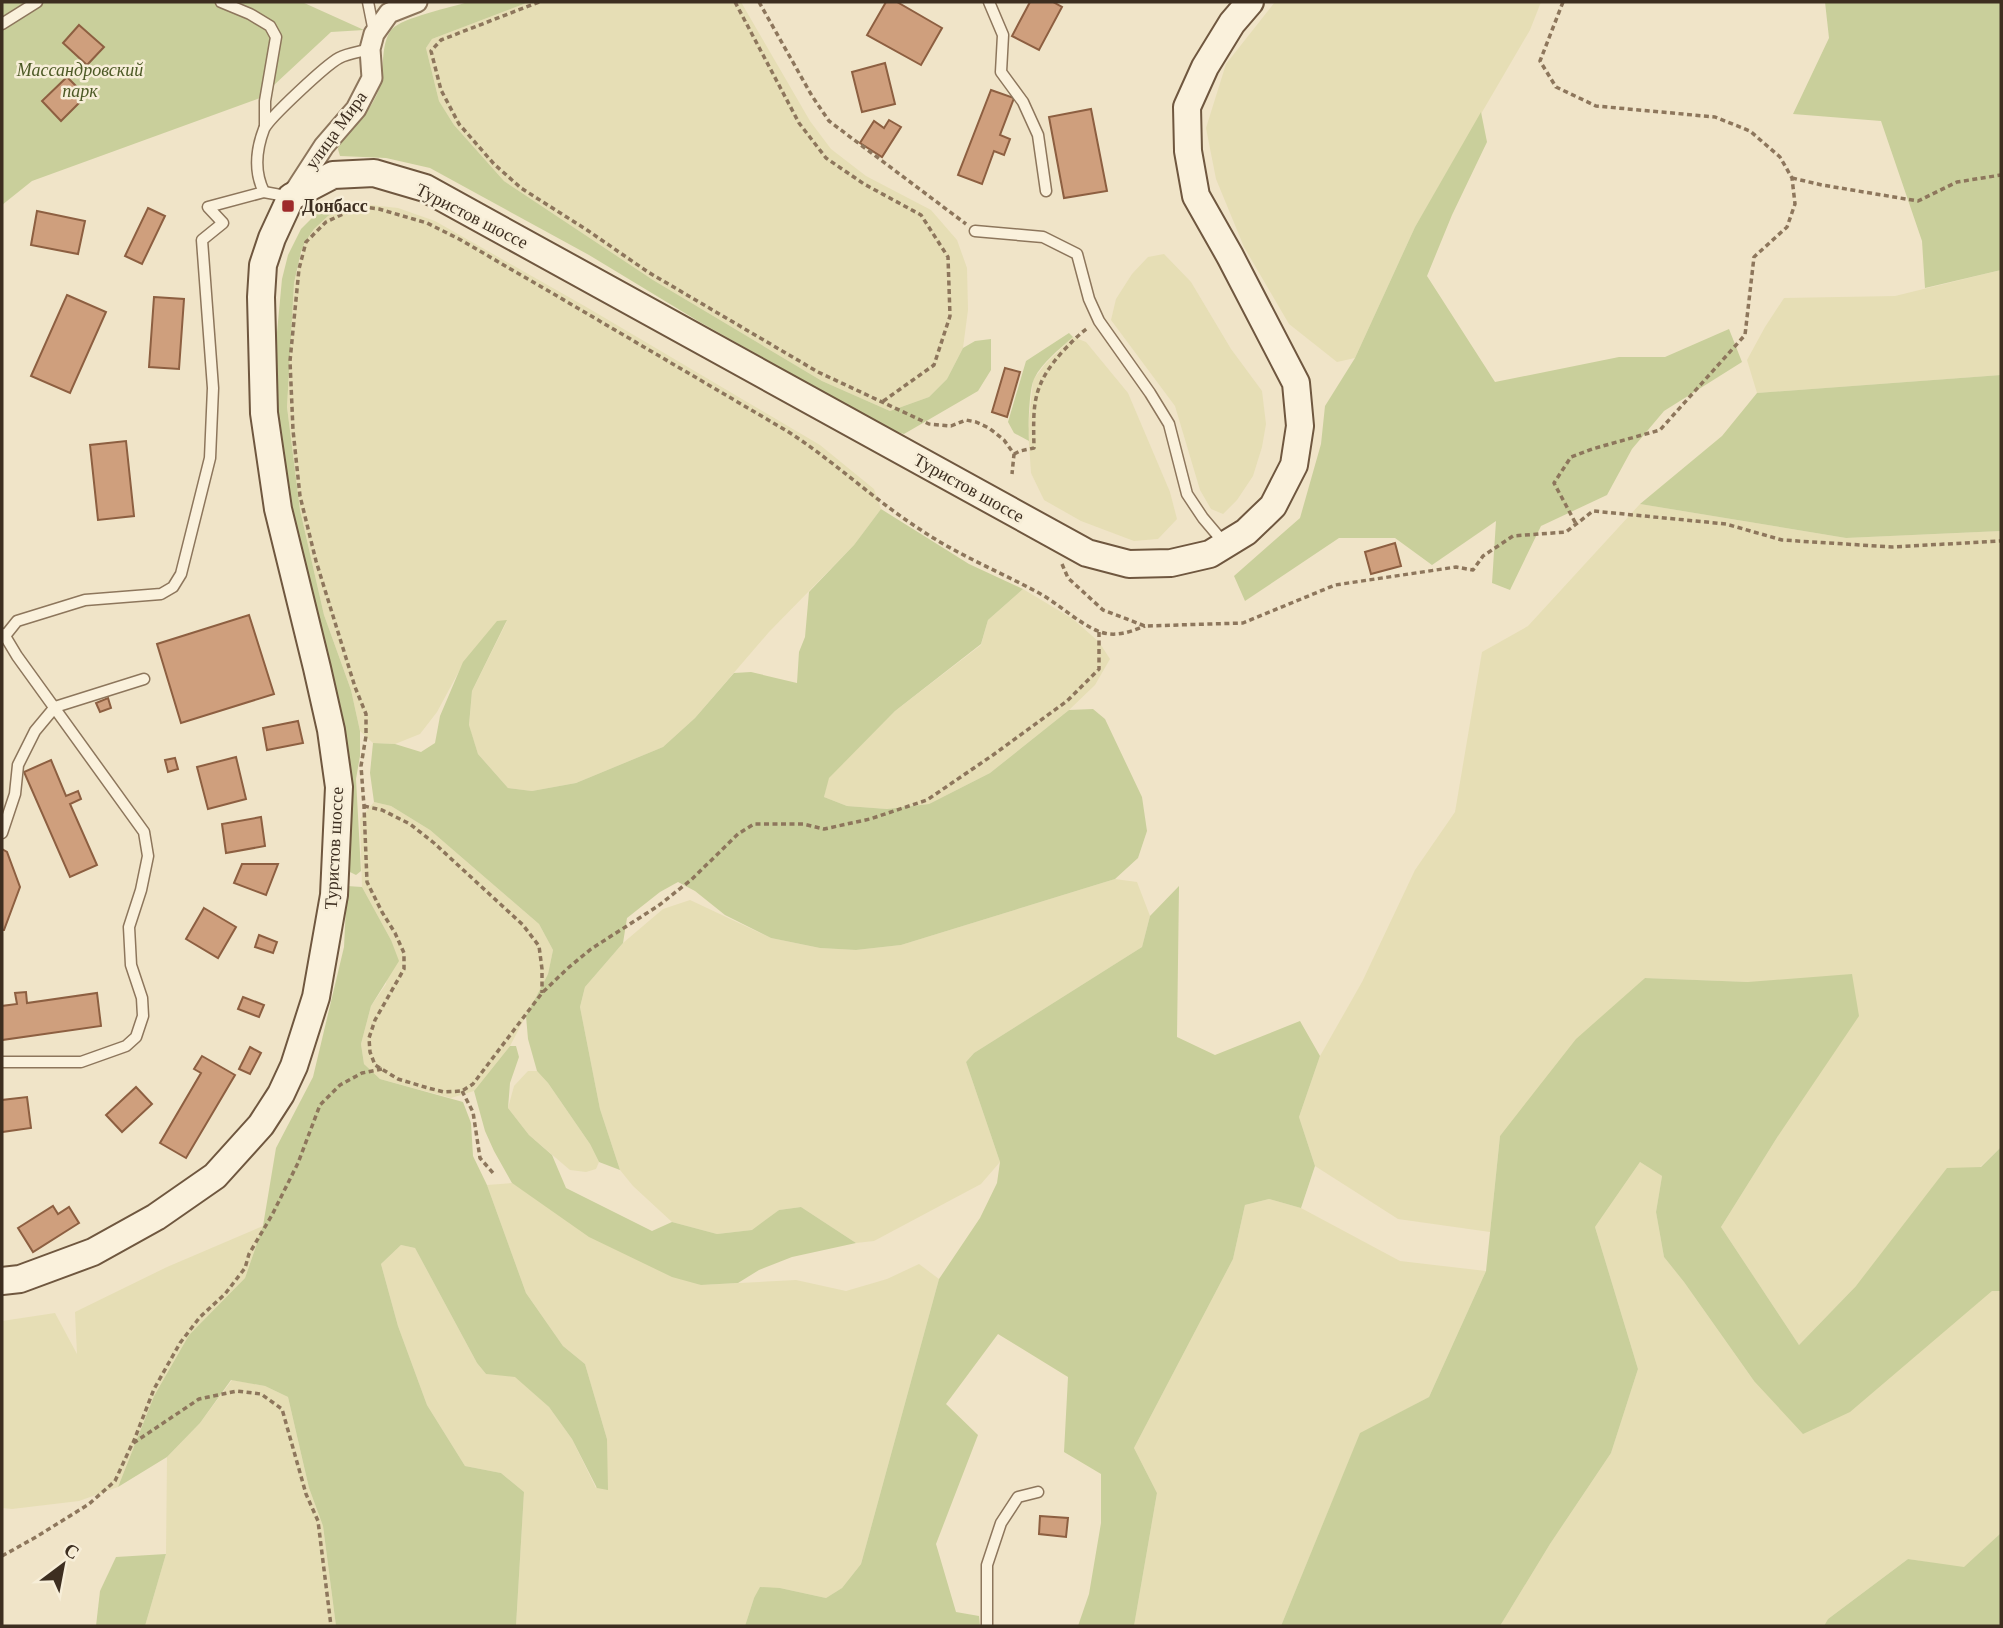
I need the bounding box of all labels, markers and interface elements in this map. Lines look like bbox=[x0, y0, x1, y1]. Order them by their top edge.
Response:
park label: Массандровский парк bbox=[16, 60, 143, 101]
street label: улица Мира bbox=[301, 87, 371, 173]
street label: Туристов шоссе bbox=[413, 179, 531, 253]
place label: Донбасс bbox=[302, 196, 368, 216]
marker: Донбасс bbox=[280, 198, 296, 214]
street label: Туристов шоссе bbox=[910, 449, 1028, 527]
street label: Туристов шоссе bbox=[321, 786, 347, 910]
north arrow bbox=[28, 1530, 98, 1600]
text: С bbox=[60, 1538, 83, 1564]

